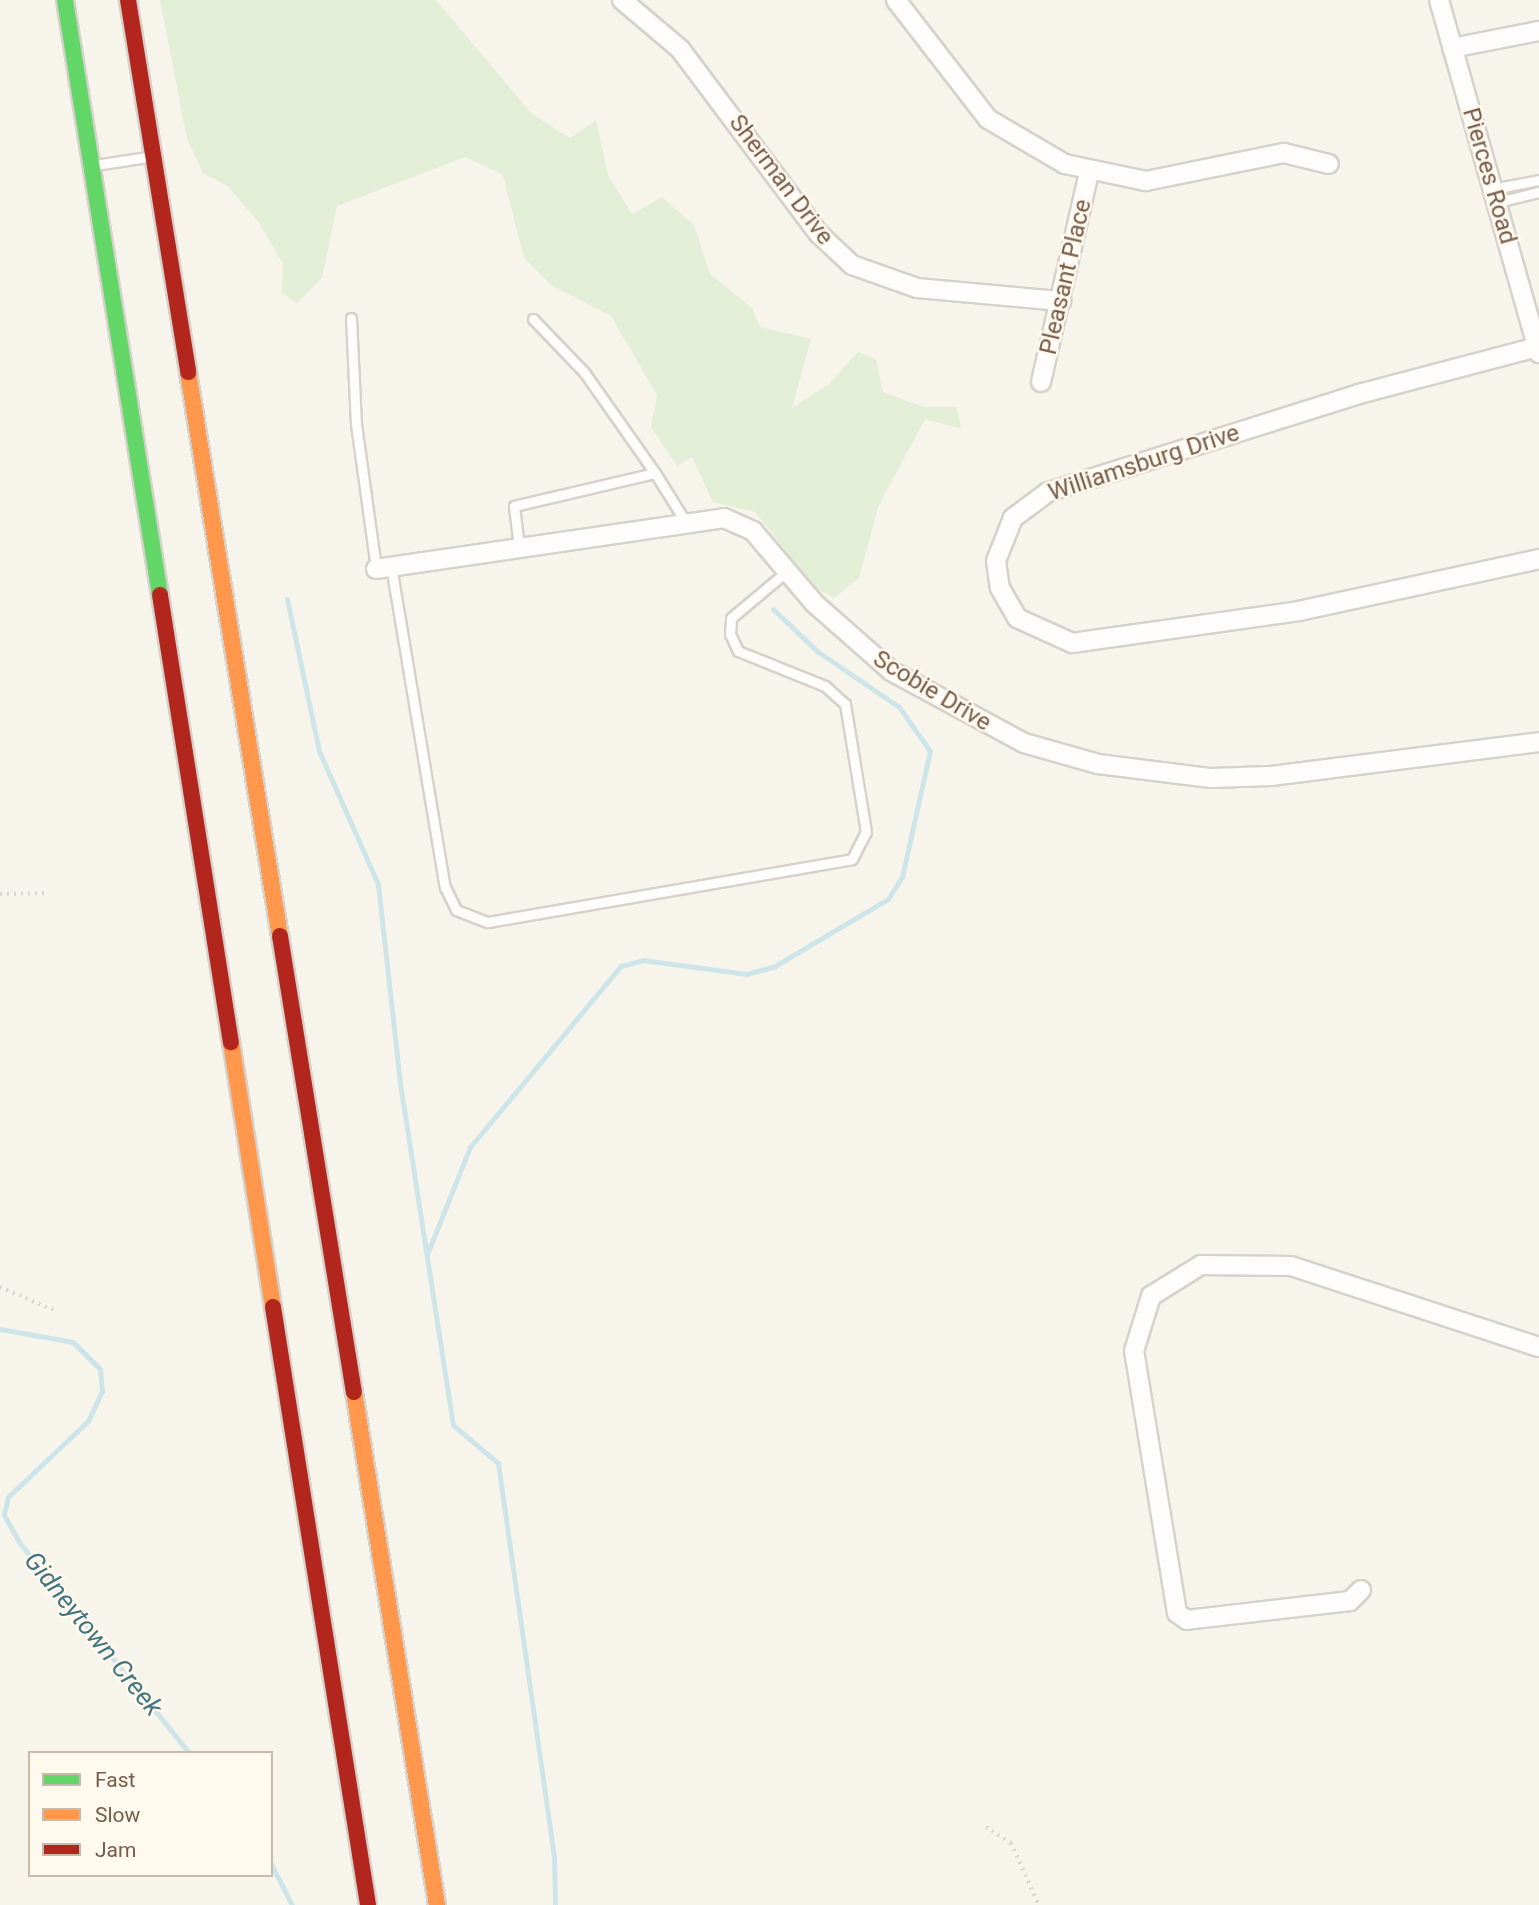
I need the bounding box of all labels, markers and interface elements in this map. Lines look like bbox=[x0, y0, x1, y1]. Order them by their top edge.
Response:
street label: Pierces Road bbox=[1456, 105, 1522, 247]
street label: Sherman Drive bbox=[723, 109, 839, 251]
street label: Pleasant Place bbox=[1034, 197, 1098, 357]
street label: Williamsburg Drive bbox=[1045, 419, 1243, 507]
street label: Scobie Drive bbox=[868, 645, 996, 737]
water label: Gidneytown Creek bbox=[17, 1546, 169, 1722]
legend bbox=[28, 1751, 273, 1877]
text: Fast bbox=[95, 1768, 135, 1792]
text: Slow bbox=[95, 1803, 140, 1827]
text: Jam bbox=[95, 1838, 136, 1862]

